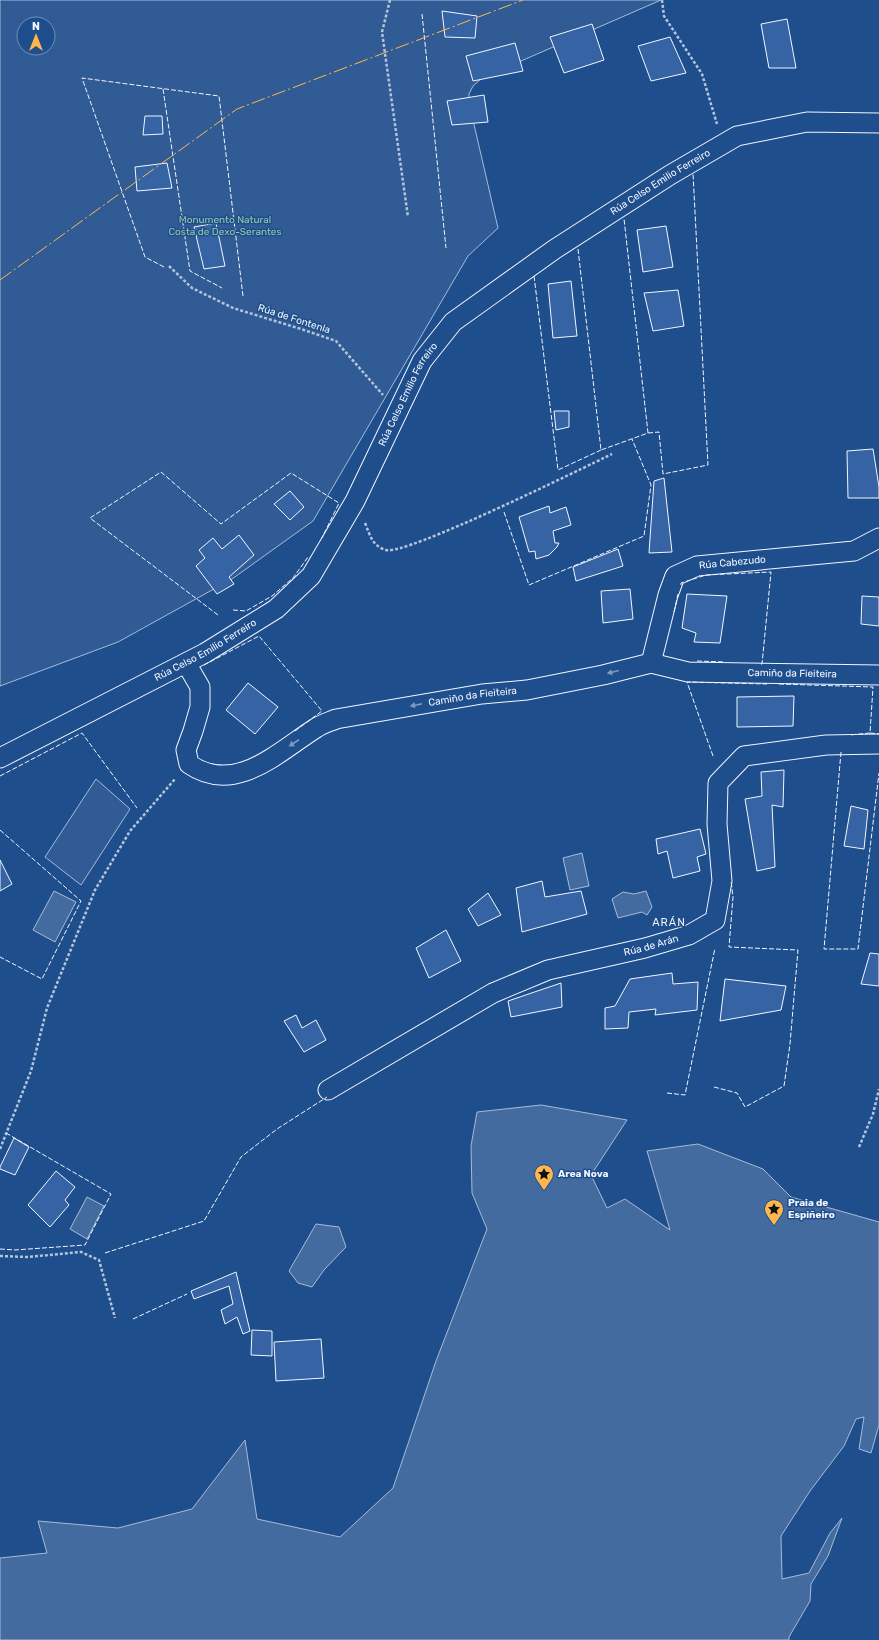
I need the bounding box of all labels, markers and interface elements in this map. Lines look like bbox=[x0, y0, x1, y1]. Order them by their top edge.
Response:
north arrow bbox=[16, 16, 56, 56]
text: N bbox=[32, 20, 40, 33]
street label: Rúa Celso Emilio Ferreiro bbox=[608, 147, 713, 218]
park label: Monumento Natural Costa de Dexo-Serantes bbox=[168, 214, 282, 238]
street label: Rúa de Fontenla bbox=[256, 302, 332, 336]
street label: Rúa Celso Emilio Ferreiro bbox=[376, 340, 440, 448]
street label: Rúa Cabezudo bbox=[698, 553, 767, 572]
street label: Rúa Celso Emilio Ferreiro bbox=[152, 616, 259, 684]
street label: Camiño da Fieiteira bbox=[747, 667, 837, 680]
one-way arrow bbox=[607, 670, 620, 676]
street label: Camiño da Fieiteira bbox=[428, 685, 517, 709]
one-way arrow bbox=[410, 702, 422, 708]
one-way arrow bbox=[289, 739, 300, 747]
district label: ARÁN bbox=[652, 916, 686, 929]
street label: Rúa de Arán bbox=[623, 932, 680, 959]
place icon: Area Nova bbox=[533, 1163, 555, 1191]
place label: Area Nova bbox=[558, 1168, 608, 1180]
place label: Praia de Espiñeiro bbox=[788, 1197, 835, 1221]
place icon: Praia de Espiñeiro bbox=[763, 1198, 785, 1226]

